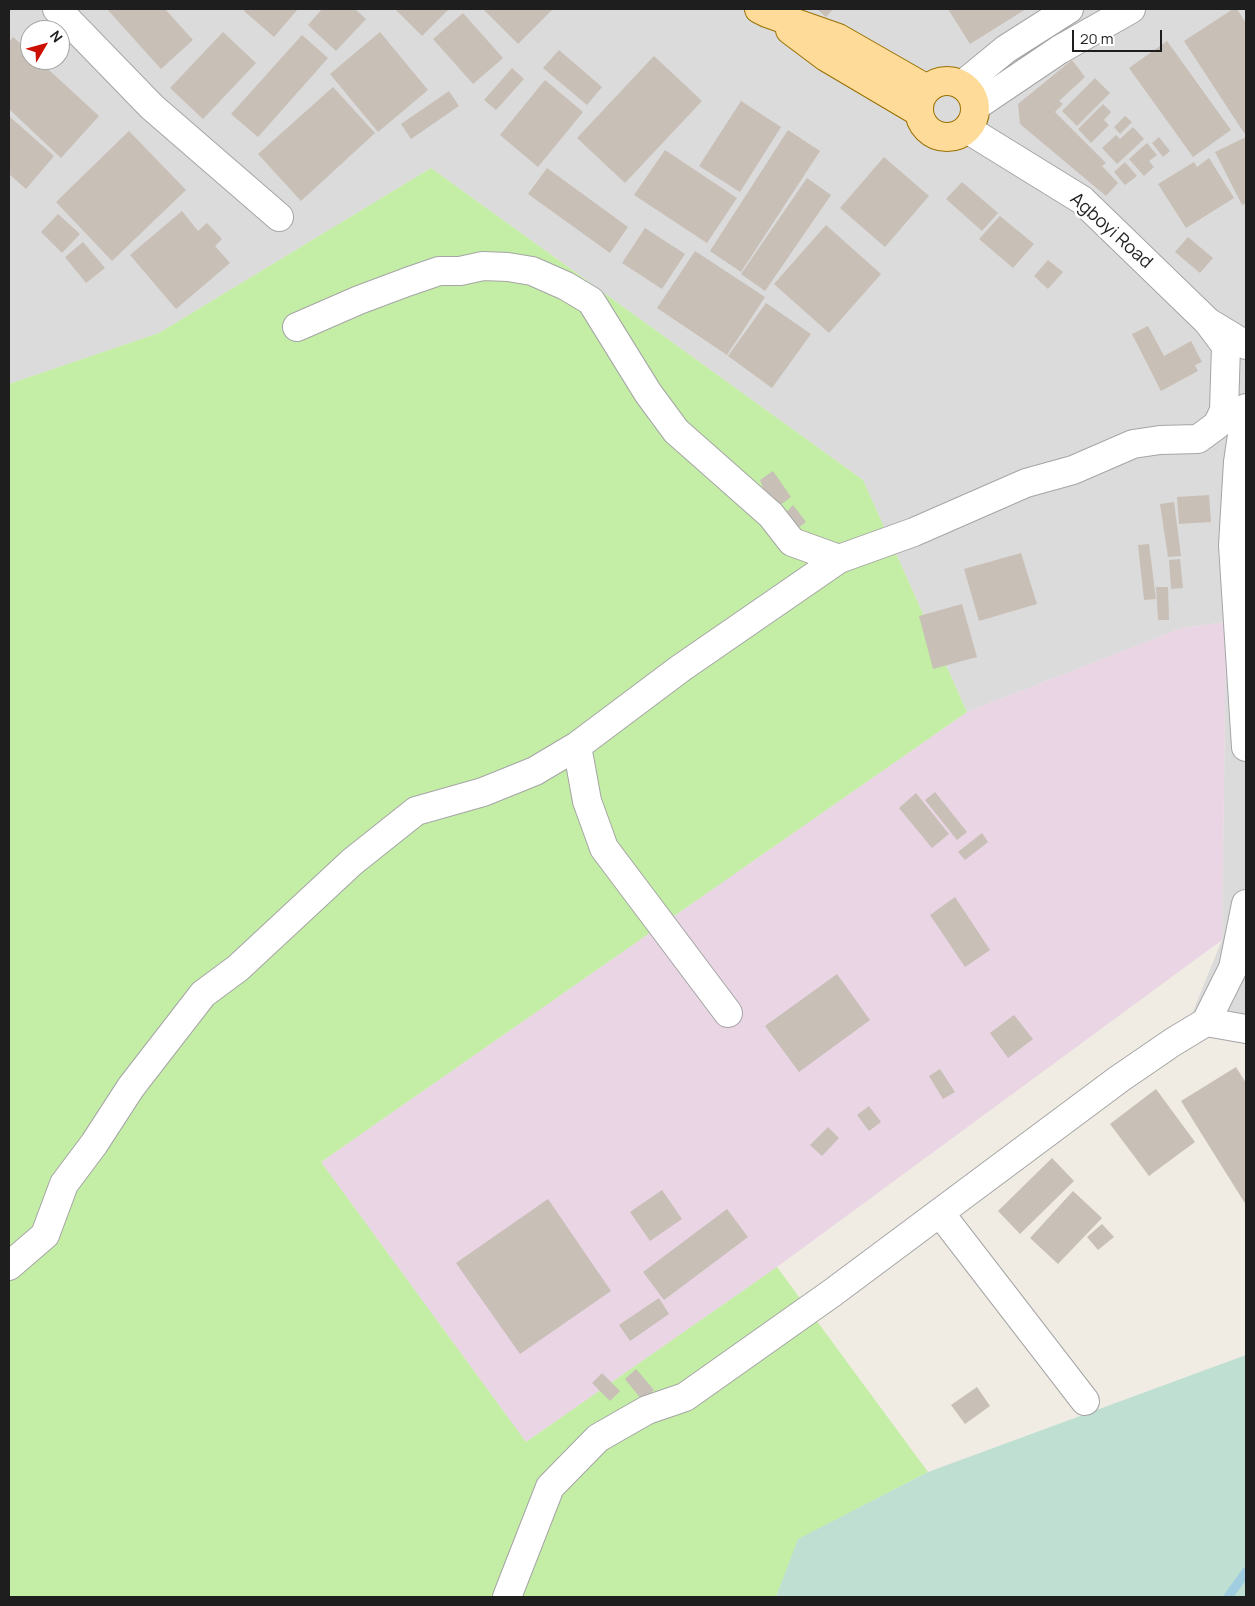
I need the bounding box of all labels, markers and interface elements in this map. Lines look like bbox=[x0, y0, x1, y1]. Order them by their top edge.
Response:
north arrow bbox=[20, 20, 70, 70]
scale bar bbox=[1075, 20, 1165, 52]
text: N bbox=[46, 27, 67, 46]
text: 20 m bbox=[1080, 28, 1113, 49]
street label: Agboyi Road bbox=[1066, 189, 1156, 273]

